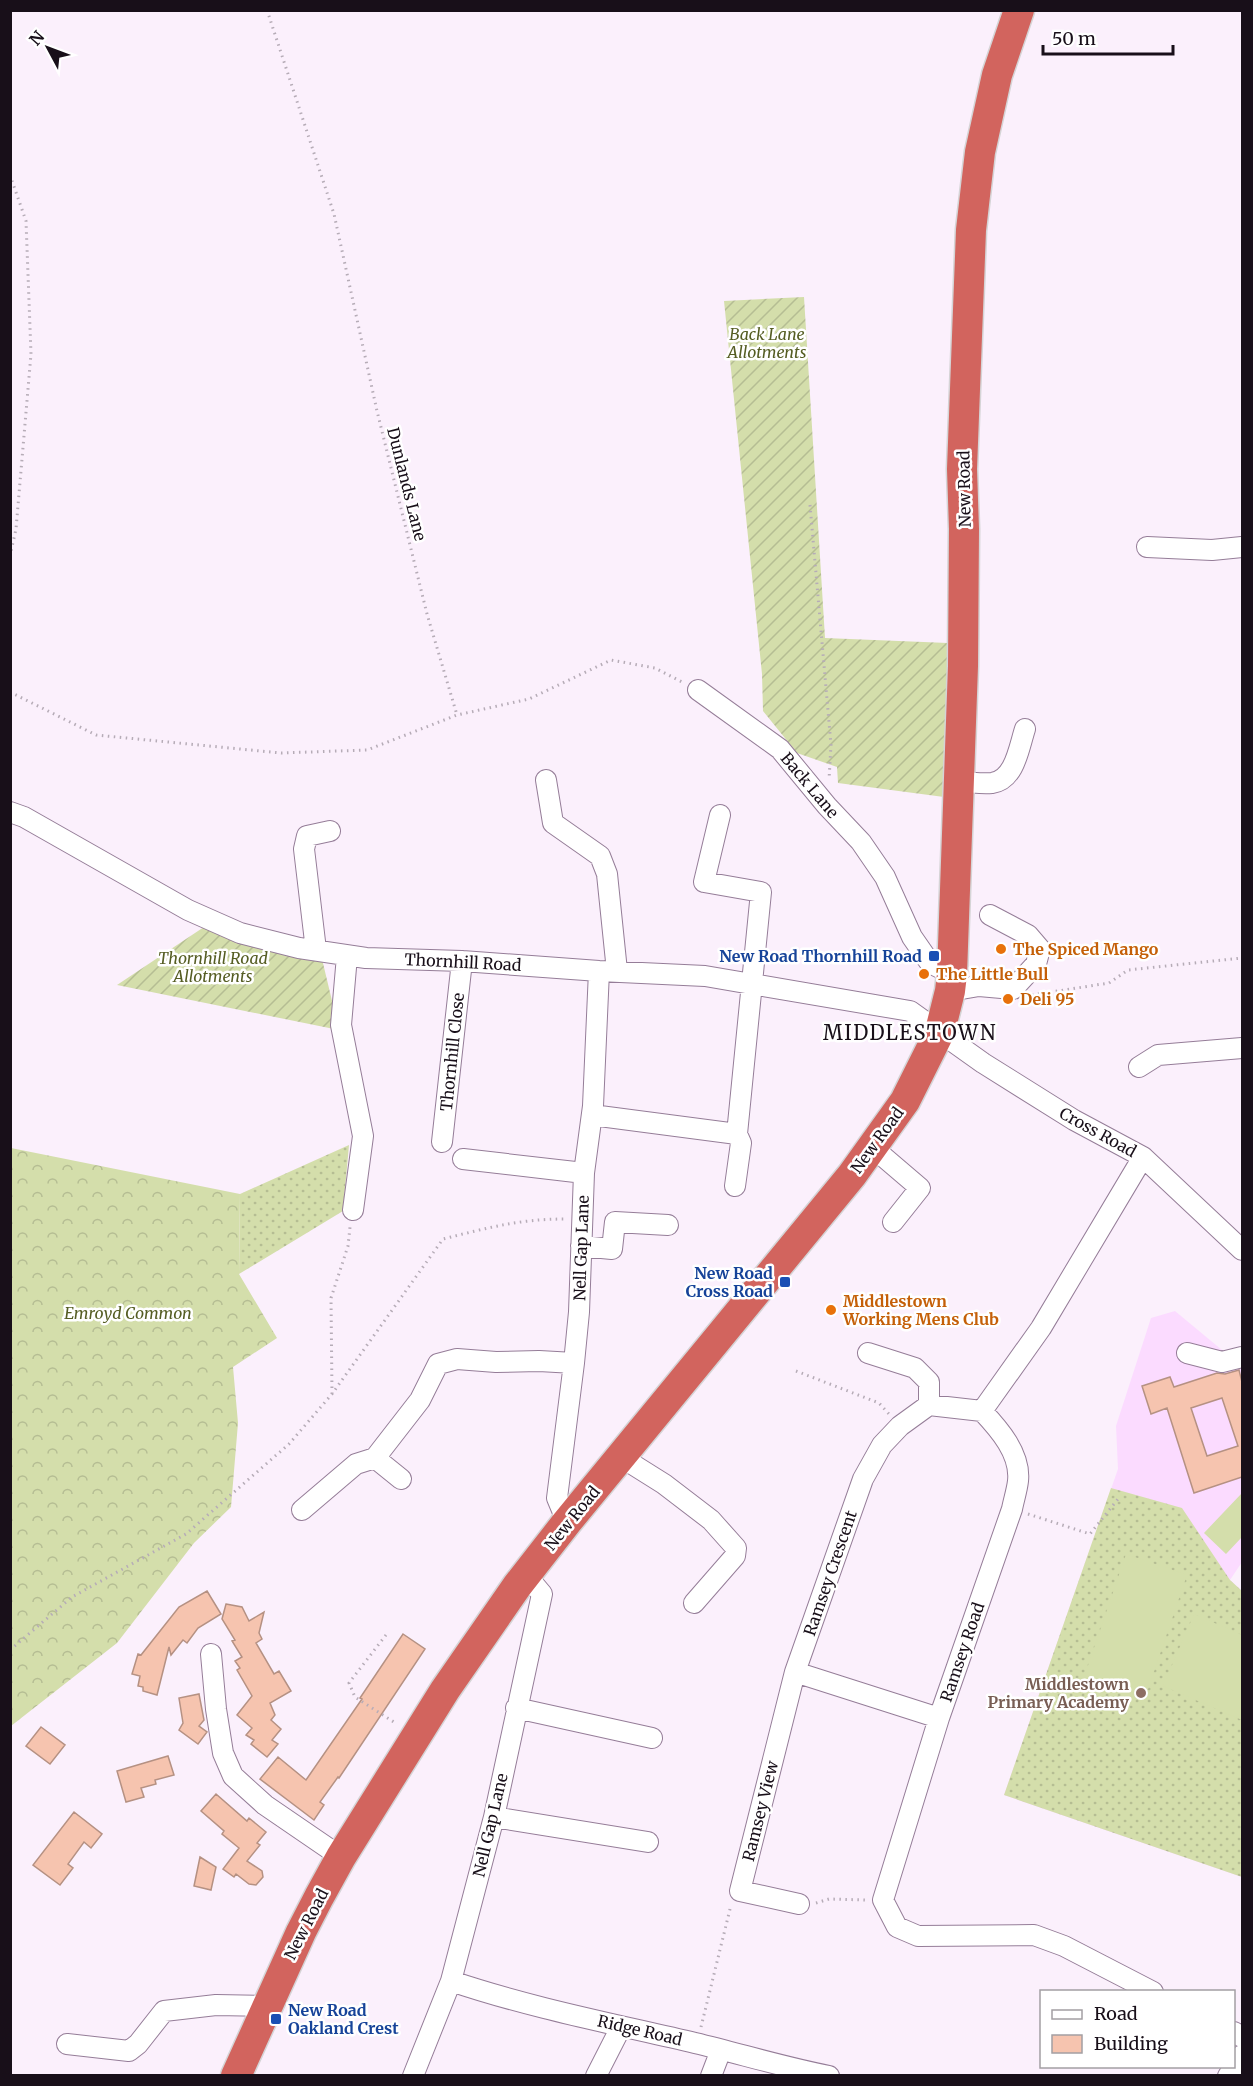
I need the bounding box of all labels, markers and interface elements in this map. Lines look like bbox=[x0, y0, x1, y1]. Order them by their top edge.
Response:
north arrow bbox=[18, 18, 78, 78]
scale bar bbox=[1043, 18, 1174, 56]
text: N bbox=[25, 27, 49, 49]
text: 50 m bbox=[1052, 27, 1096, 50]
park label: Back Lane Allotments bbox=[726, 324, 807, 362]
street label: Dunlands Lane bbox=[383, 425, 431, 543]
street label: New Road bbox=[953, 450, 975, 528]
street label: Back Lane bbox=[777, 748, 843, 822]
place label: The Spiced Mango bbox=[1013, 939, 1159, 959]
marker: The Spiced Mango bbox=[994, 942, 1008, 956]
place label: New Road Thornhill Road bbox=[719, 946, 922, 966]
park label: Thornhill Road Allotments bbox=[158, 948, 269, 986]
street label: Thornhill Road bbox=[404, 949, 522, 975]
marker: New Road Thornhill Road bbox=[927, 949, 941, 963]
place label: The Little Bull bbox=[936, 964, 1048, 984]
marker: The Little Bull bbox=[917, 967, 931, 981]
place label: Deli 95 bbox=[1020, 989, 1074, 1009]
street label: Thornhill Close bbox=[436, 992, 468, 1112]
marker: Deli 95 bbox=[1001, 992, 1015, 1006]
district label: MIDDLESTOWN bbox=[823, 1020, 997, 1045]
street label: New Road bbox=[846, 1103, 908, 1177]
street label: Cross Road bbox=[1056, 1103, 1140, 1161]
street label: Nell Gap Lane bbox=[569, 1195, 593, 1301]
place label: New Road Cross Road bbox=[686, 1263, 773, 1301]
marker: New Road Cross Road bbox=[778, 1275, 792, 1289]
place label: Middlestown Working Mens Club bbox=[842, 1291, 999, 1329]
park label: Emroyd Common bbox=[64, 1303, 192, 1323]
marker: Middlestown Working Mens Club bbox=[824, 1303, 838, 1317]
street label: New Road bbox=[540, 1482, 604, 1554]
street label: Ramsey Crescent bbox=[799, 1507, 861, 1638]
street label: Ramsey Road bbox=[936, 1599, 988, 1704]
place label: Middlestown Primary Academy bbox=[987, 1674, 1130, 1712]
marker: Middlestown Primary Academy bbox=[1134, 1686, 1148, 1700]
street label: Ramsey View bbox=[738, 1758, 782, 1863]
street label: Nell Gap Lane bbox=[468, 1771, 512, 1879]
street label: New Road bbox=[280, 1885, 333, 1963]
legend bbox=[1040, 1990, 1235, 2068]
place label: New Road Oakland Crest bbox=[288, 2000, 399, 2038]
text: Road bbox=[1094, 2002, 1138, 2025]
street label: Ridge Road bbox=[596, 2011, 685, 2050]
marker: New Road Oakland Crest bbox=[269, 2012, 283, 2026]
text: Building bbox=[1094, 2032, 1168, 2055]

